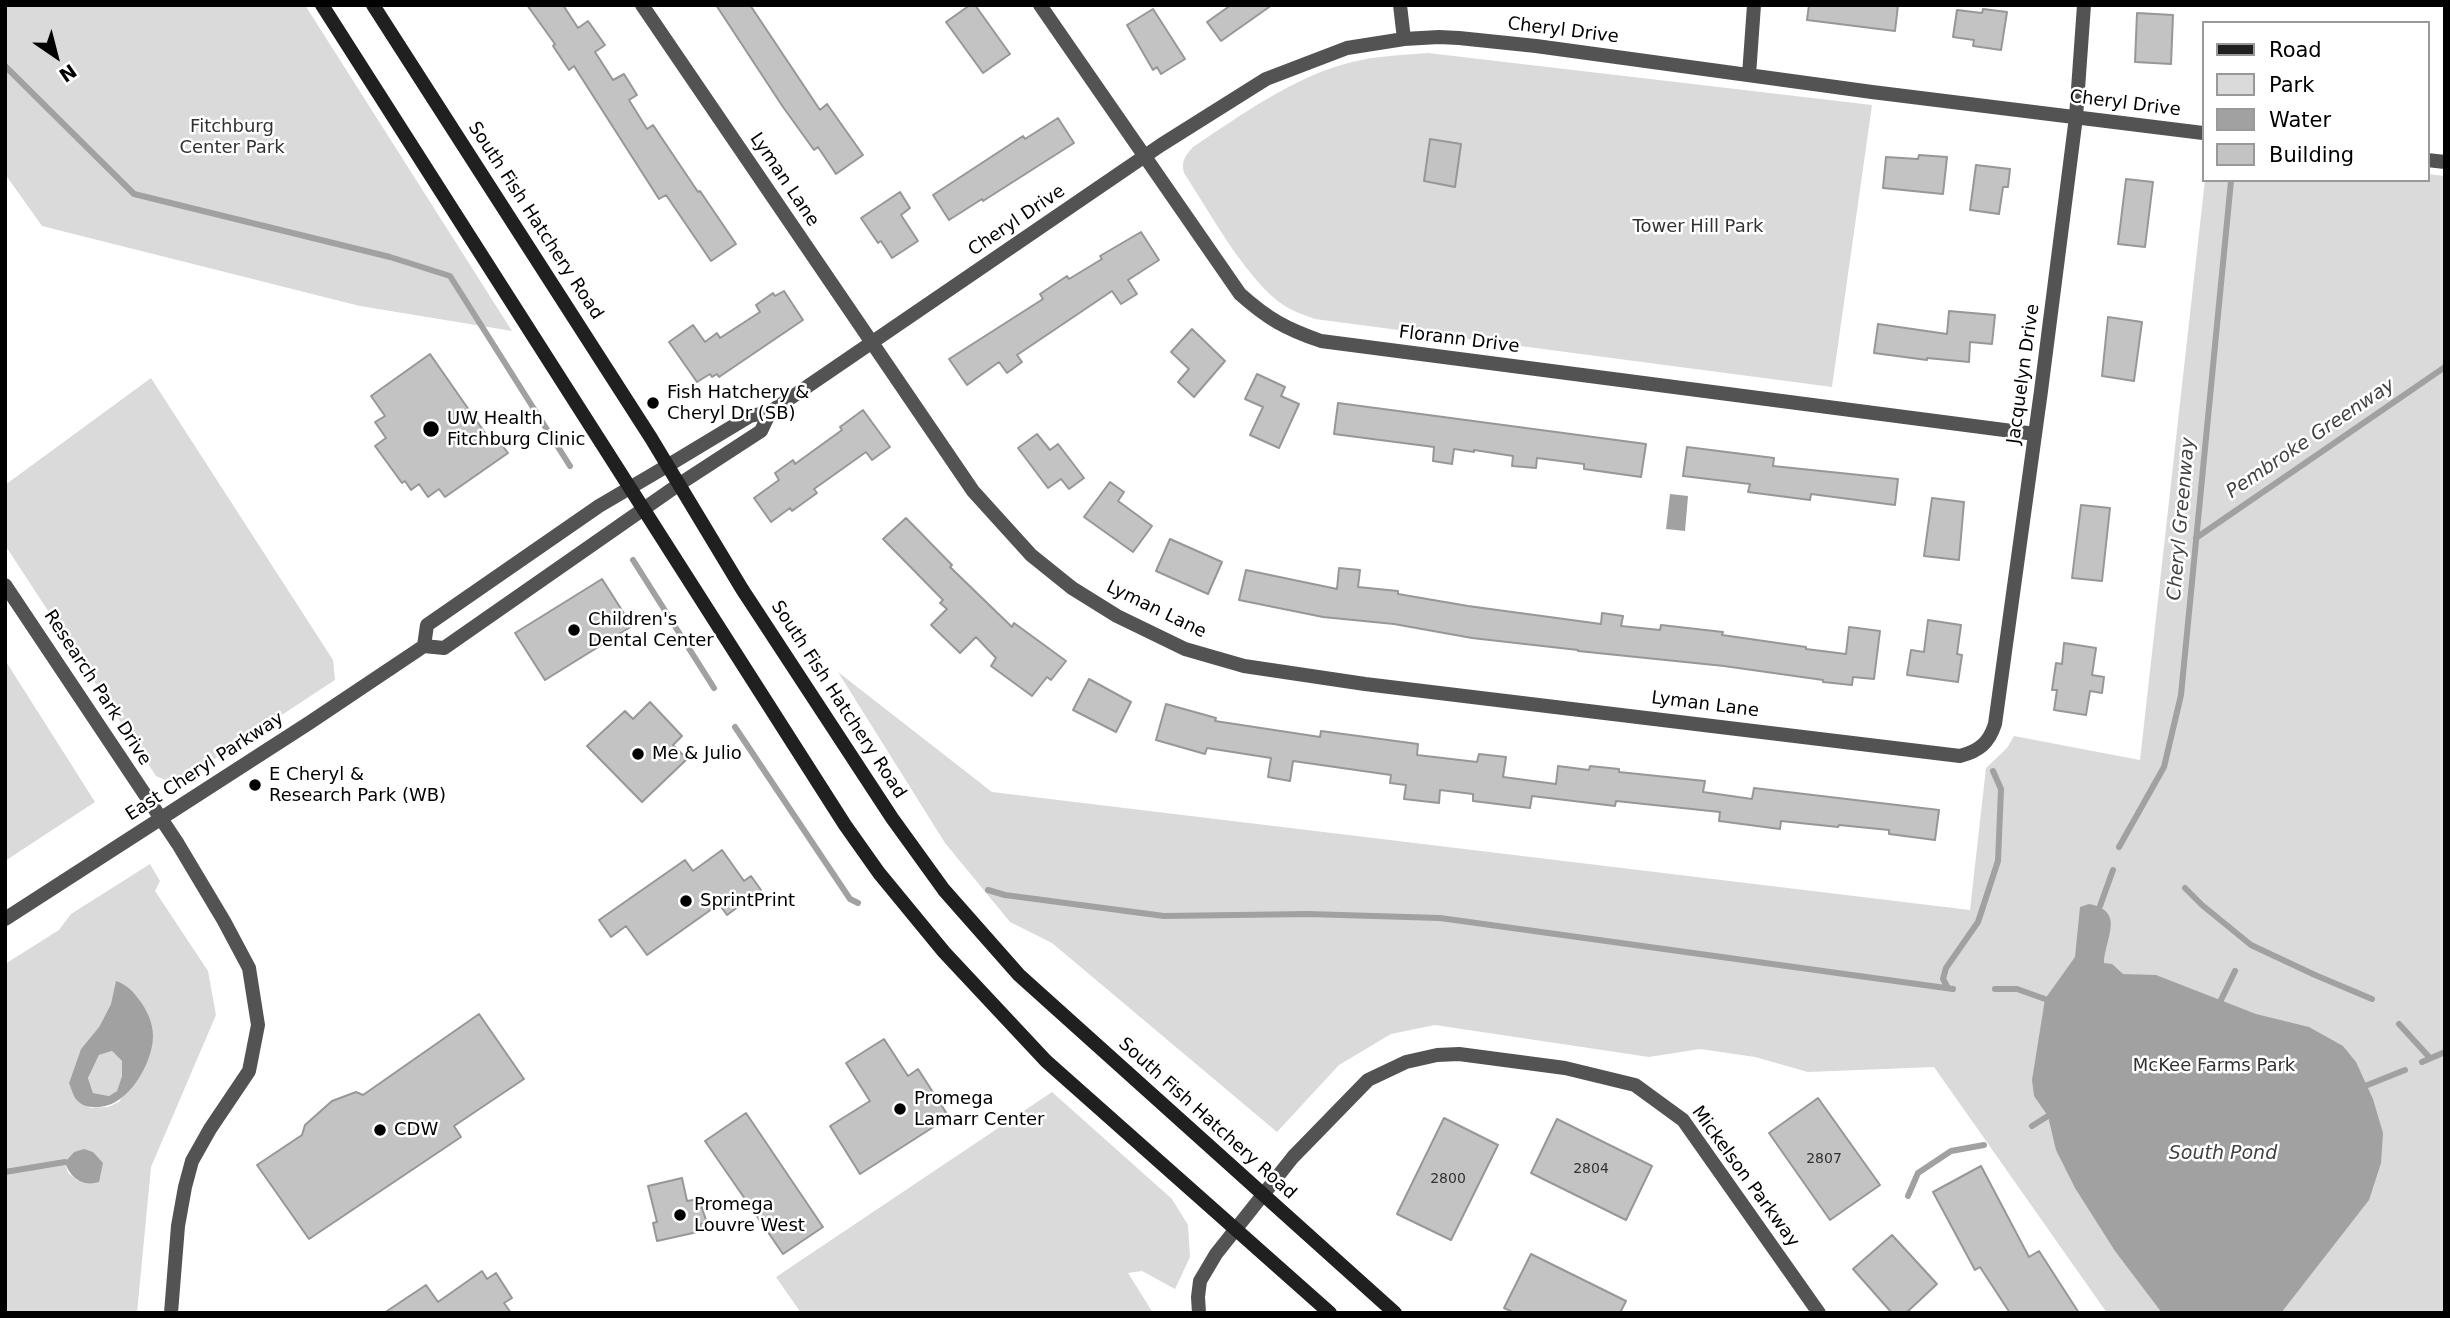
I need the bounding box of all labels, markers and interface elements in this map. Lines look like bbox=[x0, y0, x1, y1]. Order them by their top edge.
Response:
street label: Cheryl Drive bbox=[1506, 13, 1620, 49]
north arrow bbox=[21, 21, 91, 91]
legend bbox=[2202, 21, 2429, 182]
text: Road bbox=[2269, 38, 2322, 62]
text: N bbox=[55, 60, 81, 87]
text: Park bbox=[2269, 73, 2314, 97]
street label: Cheryl Drive bbox=[2068, 86, 2182, 122]
text: Water bbox=[2269, 108, 2331, 132]
park label: Fitchburg Center Park bbox=[179, 116, 285, 158]
street label: South Fish Hatchery Road bbox=[463, 118, 607, 324]
street label: Lyman Lane bbox=[745, 129, 823, 231]
text: Building bbox=[2269, 143, 2354, 167]
street label: Cheryl Drive bbox=[965, 181, 1069, 261]
park label: Tower Hill Park bbox=[1632, 216, 1764, 238]
street label: Jacquelyn Drive bbox=[2003, 303, 2045, 445]
street label: Florann Drive bbox=[1397, 322, 1521, 358]
water label: Pembroke Greenway bbox=[2222, 374, 2400, 504]
place label: Fish Hatchery & Cheryl Dr (SB) bbox=[667, 382, 809, 424]
marker: Fish Hatchery & Cheryl Dr (SB) bbox=[645, 395, 661, 411]
place label: UW Health Fitchburg Clinic bbox=[447, 408, 585, 450]
marker: UW Health Fitchburg Clinic bbox=[421, 419, 441, 439]
water label: Cheryl Greenway bbox=[2164, 436, 2200, 602]
street label: Lyman Lane bbox=[1103, 577, 1209, 643]
street label: South Fish Hatchery Road bbox=[766, 597, 910, 803]
street label: Research Park Drive bbox=[39, 606, 155, 770]
place label: Children's Dental Center bbox=[588, 609, 714, 652]
marker: Children's Dental Center bbox=[566, 622, 582, 638]
street label: Lyman Lane bbox=[1650, 688, 1760, 722]
street label: East Cheryl Parkway bbox=[122, 708, 288, 826]
place label: Me & Julio bbox=[652, 743, 742, 765]
marker: Me & Julio bbox=[630, 746, 646, 762]
place label: E Cheryl & Research Park (WB) bbox=[269, 764, 446, 806]
marker: E Cheryl & Research Park (WB) bbox=[247, 777, 263, 793]
place label: SprintPrint bbox=[700, 890, 795, 912]
marker: SprintPrint bbox=[678, 893, 694, 909]
street label: South Fish Hatchery Road bbox=[1114, 1034, 1300, 1204]
park label: McKee Farms Park bbox=[2133, 1055, 2295, 1077]
place label: Promega Lamarr Center bbox=[914, 1088, 1044, 1130]
marker: Promega Lamarr Center bbox=[892, 1101, 908, 1117]
street label: Mickelson Parkway bbox=[1687, 1102, 1803, 1252]
place label: CDW bbox=[394, 1119, 438, 1141]
marker: CDW bbox=[372, 1122, 388, 1138]
water label: South Pond bbox=[2169, 1143, 2277, 1165]
house number: 2807 bbox=[1806, 1151, 1842, 1167]
house number: 2804 bbox=[1573, 1161, 1609, 1177]
house number: 2800 bbox=[1430, 1171, 1466, 1187]
place label: Promega Louvre West bbox=[694, 1194, 805, 1236]
marker: Promega Louvre West bbox=[672, 1207, 688, 1223]

